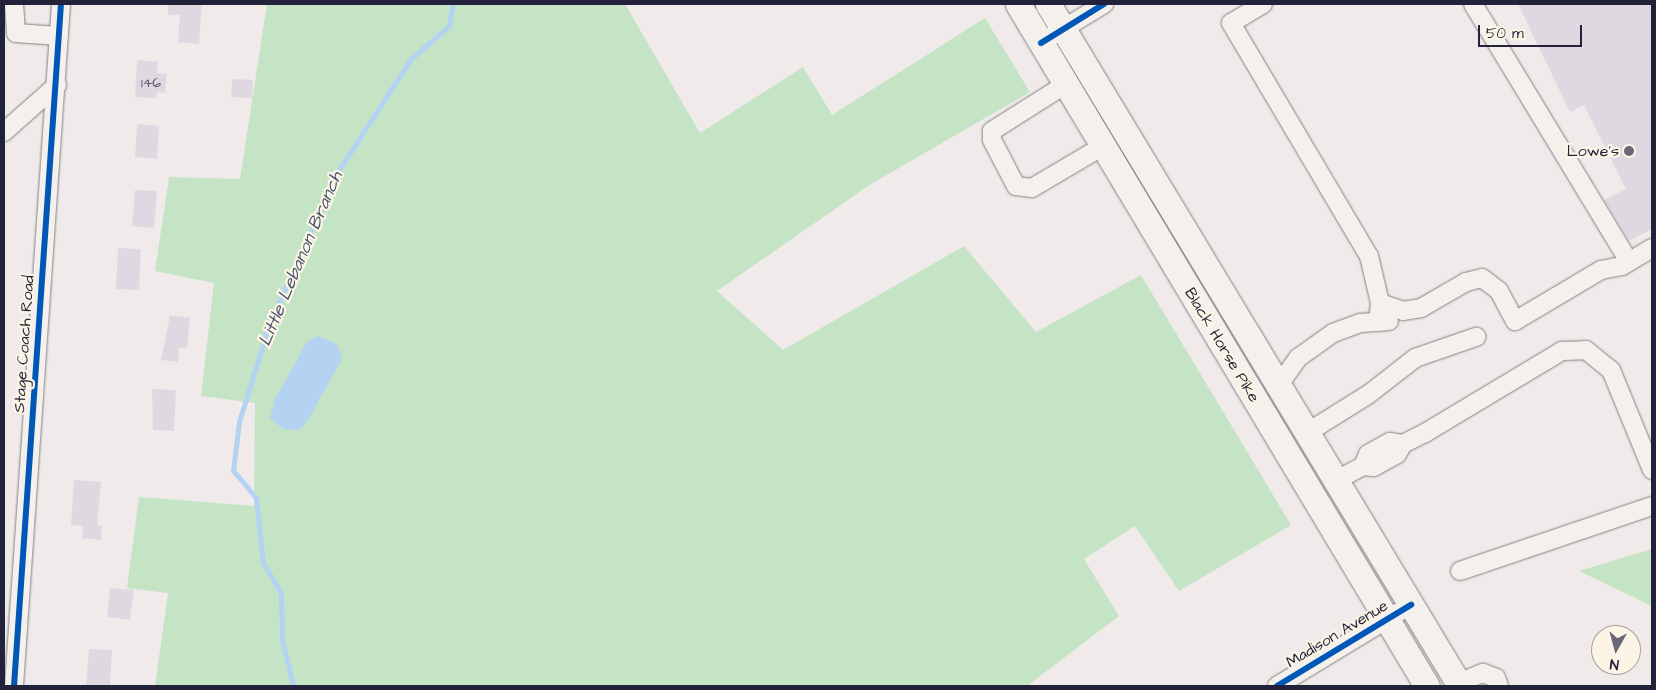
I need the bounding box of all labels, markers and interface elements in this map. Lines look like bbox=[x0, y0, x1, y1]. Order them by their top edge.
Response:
scale bar bbox=[1481, 15, 1585, 47]
text: 50 m bbox=[1486, 23, 1524, 44]
house number: 146 bbox=[141, 75, 161, 91]
place label: Lowe's bbox=[1567, 141, 1619, 161]
marker: Lowe's bbox=[1623, 145, 1635, 157]
water label: Little Lebanon Branch bbox=[254, 168, 348, 350]
street label: Stage Coach Road bbox=[10, 275, 38, 413]
street label: Black Horse Pike bbox=[1180, 284, 1264, 406]
street label: Madison Avenue bbox=[1283, 596, 1391, 672]
north arrow bbox=[1591, 625, 1641, 675]
text: N bbox=[1609, 653, 1620, 674]

